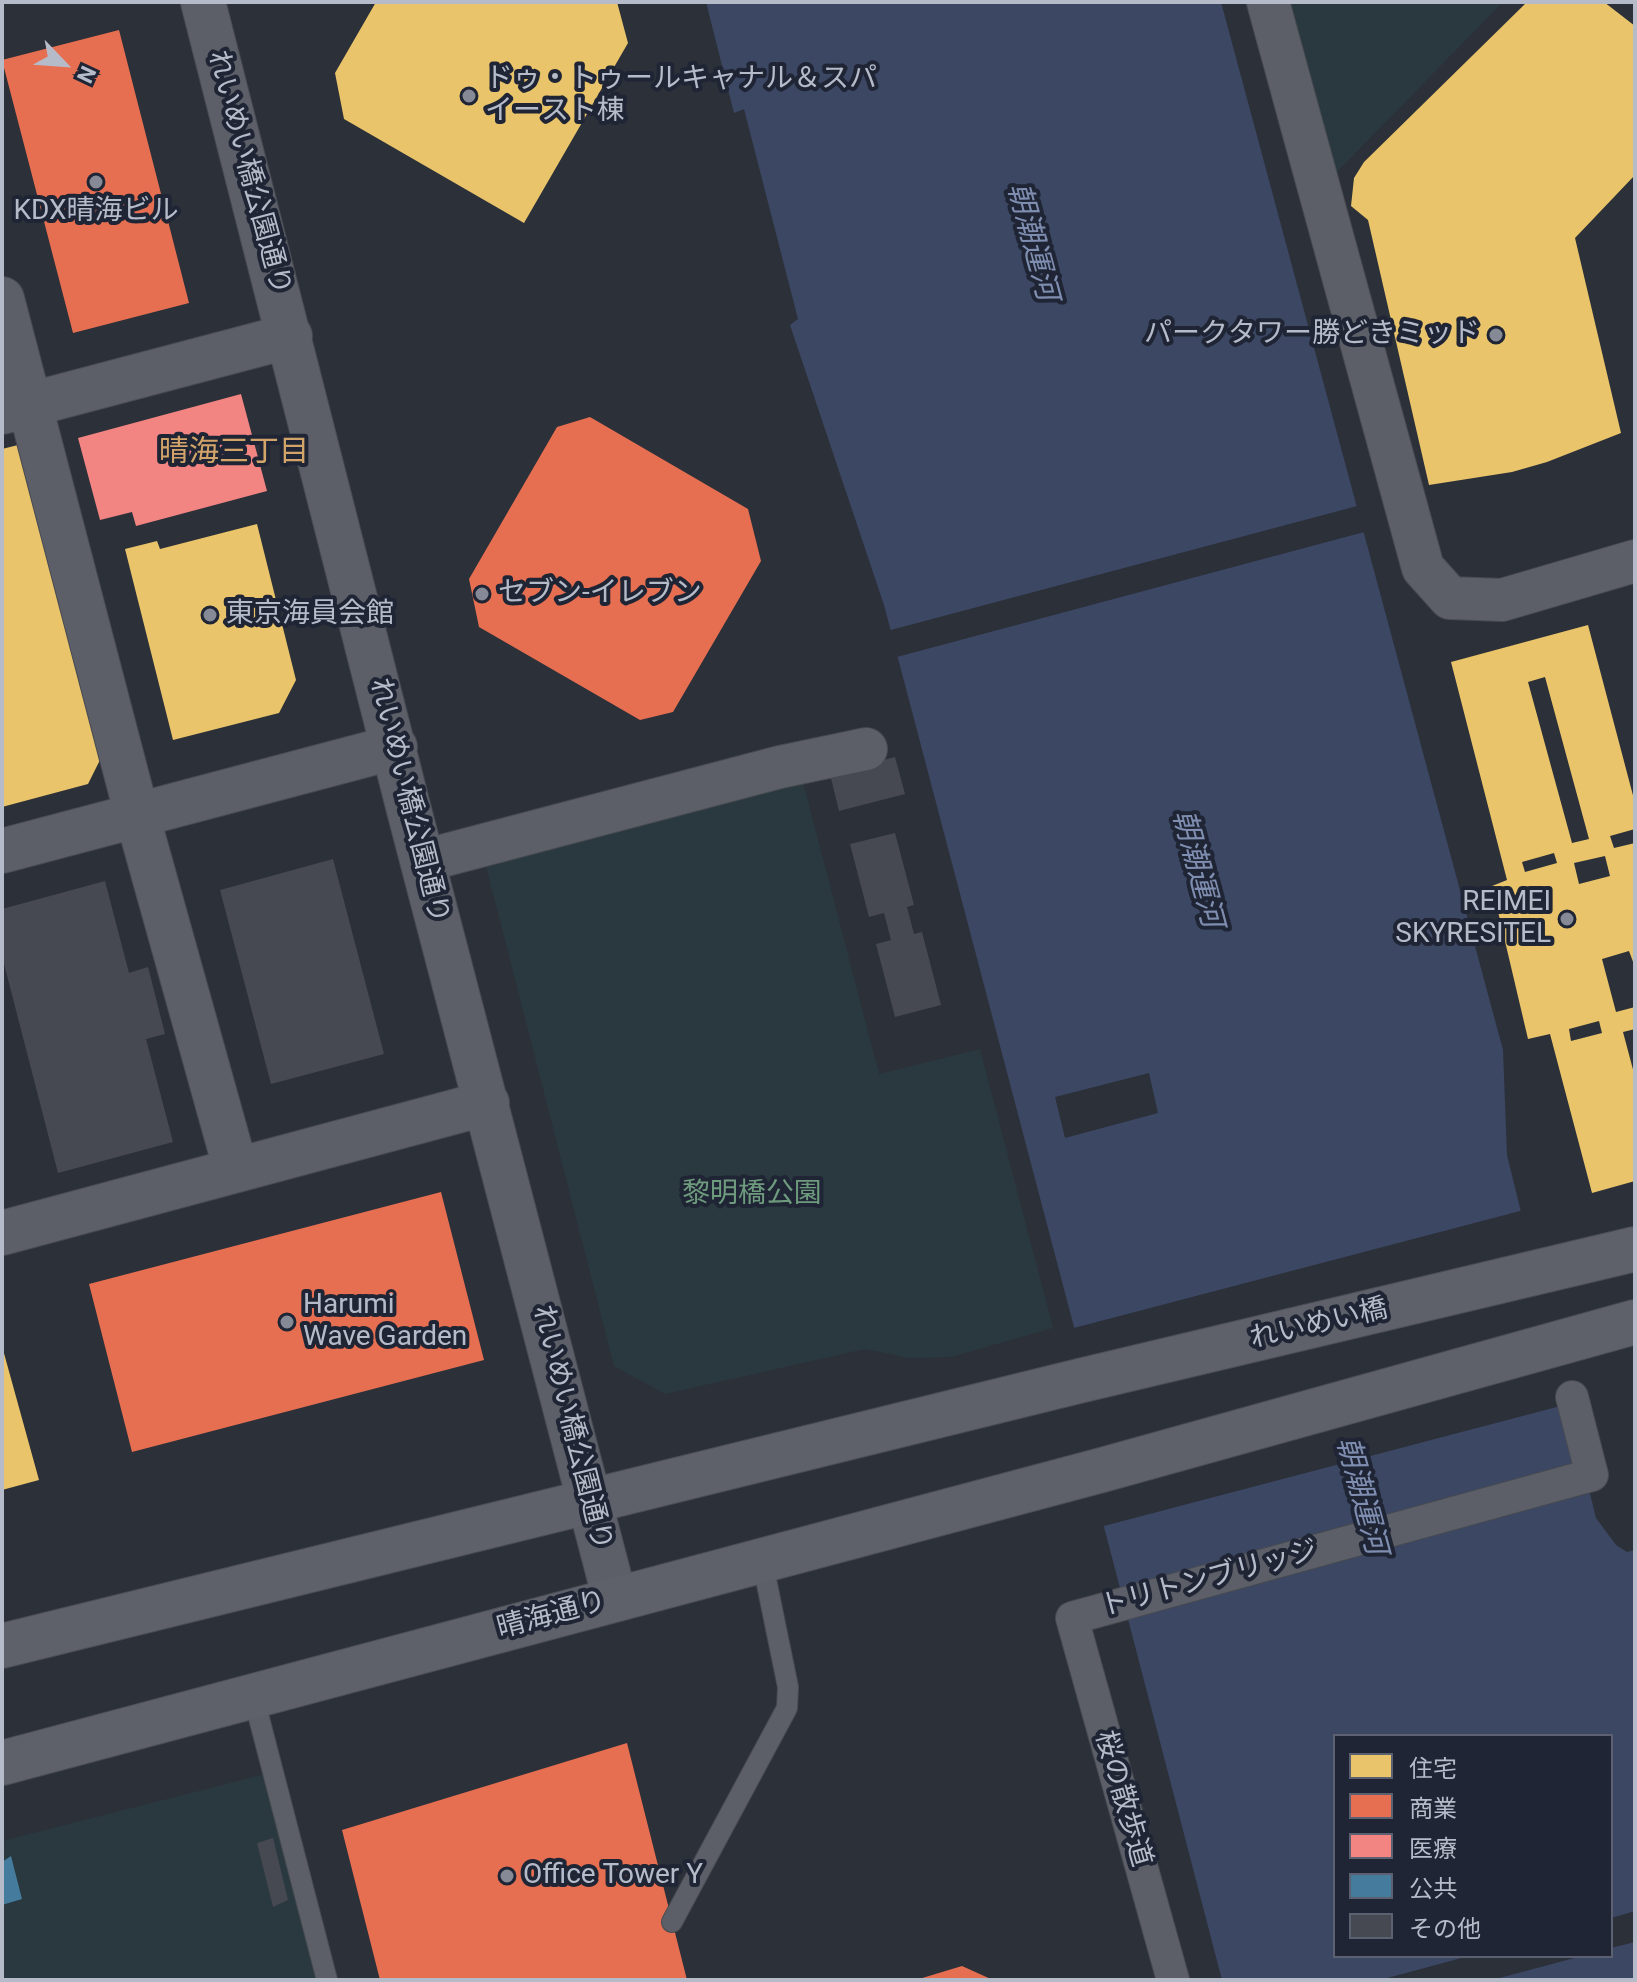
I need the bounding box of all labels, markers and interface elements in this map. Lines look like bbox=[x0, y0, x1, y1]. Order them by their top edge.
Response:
north arrow bbox=[24, 24, 104, 104]
street label: れいめい橋公園通り bbox=[199, 47, 297, 299]
text: N bbox=[72, 62, 101, 87]
place label: ドゥ・トゥールキャナル＆スパ イースト棟 bbox=[485, 63, 877, 129]
marker: ドゥ・トゥールキャナル＆スパ イースト棟 bbox=[460, 87, 478, 105]
marker: KDX晴海ビル bbox=[87, 173, 105, 191]
water label: 朝潮運河 bbox=[998, 179, 1064, 305]
place label: KDX晴海ビル bbox=[13, 195, 179, 229]
place label: パークタワー勝どきミッド bbox=[1144, 318, 1480, 352]
marker: パークタワー勝どきミッド bbox=[1487, 326, 1505, 344]
district label: 晴海三丁目 bbox=[159, 435, 309, 471]
place label: セブン-イレブン bbox=[498, 577, 702, 611]
marker: セブン-イレブン bbox=[473, 585, 491, 603]
place label: 東京海員会館 bbox=[226, 598, 394, 632]
marker: 東京海員会館 bbox=[201, 606, 219, 624]
street label: れいめい橋公園通り bbox=[361, 675, 455, 927]
water label: 朝潮運河 bbox=[1163, 806, 1229, 932]
place label: REIMEI SKYRESITEL bbox=[1395, 886, 1551, 952]
marker: REIMEI SKYRESITEL bbox=[1558, 910, 1576, 928]
park label: 黎明橋公園 bbox=[682, 1178, 822, 1212]
place label: Harumi Wave Garden bbox=[303, 1289, 467, 1355]
street label: れいめい橋 bbox=[1247, 1293, 1391, 1357]
street label: れいめい橋公園通り bbox=[524, 1302, 618, 1554]
marker: Harumi Wave Garden bbox=[278, 1313, 296, 1331]
water label: 朝潮運河 bbox=[1327, 1433, 1393, 1559]
street label: トリトンブリッジ bbox=[1096, 1535, 1322, 1625]
street label: 晴海通り bbox=[494, 1585, 610, 1647]
street label: 桜の散歩道 bbox=[1087, 1727, 1157, 1871]
legend bbox=[1333, 1734, 1613, 1958]
text: 住宅 bbox=[1409, 1755, 1457, 1783]
text: 商業 bbox=[1409, 1795, 1457, 1823]
text: 医療 bbox=[1409, 1835, 1457, 1863]
place label: Office Tower Y bbox=[523, 1859, 703, 1893]
marker: Office Tower Y bbox=[498, 1867, 516, 1885]
text: 公共 bbox=[1409, 1875, 1457, 1903]
text: その他 bbox=[1409, 1915, 1481, 1943]

